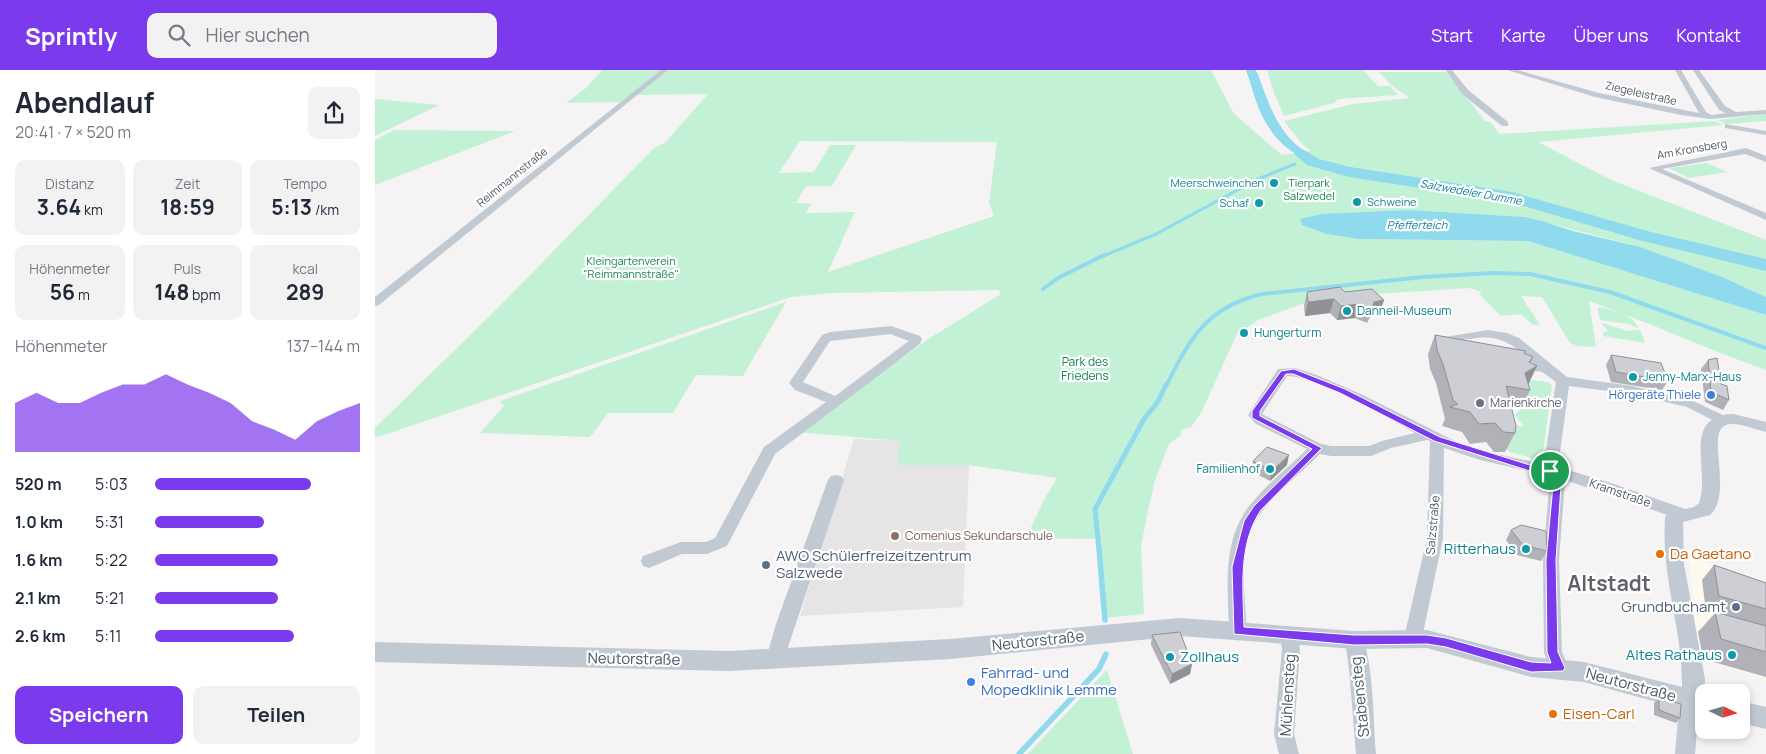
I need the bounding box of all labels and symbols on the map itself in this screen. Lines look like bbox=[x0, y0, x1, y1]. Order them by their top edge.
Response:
street label: Ziegeleistraße bbox=[1604, 77, 1679, 108]
street label: Am Kronsberg bbox=[1656, 135, 1728, 162]
street label: Reimmannstraße bbox=[473, 143, 551, 210]
place label: Meerschweinchen bbox=[1171, 175, 1264, 190]
park label: Tierpark Salzwedel bbox=[1283, 175, 1335, 203]
water label: Salzwedeler Dumme bbox=[1419, 175, 1524, 208]
marker: Meerschweinchen bbox=[1268, 177, 1280, 189]
place label: Schweine bbox=[1367, 194, 1417, 209]
place label: Schaf bbox=[1220, 195, 1249, 210]
marker: Schweine bbox=[1351, 196, 1363, 208]
marker: Schaf bbox=[1253, 197, 1265, 209]
water label: Pfefferteich bbox=[1387, 217, 1448, 232]
park label: Kleingartenverein "Reimmannstraße" bbox=[583, 253, 679, 281]
place label: Danneil-Museum bbox=[1357, 302, 1451, 319]
marker: Danneil-Museum bbox=[1341, 305, 1353, 317]
place label: Hungerturm bbox=[1254, 324, 1321, 341]
marker: Hungerturm bbox=[1238, 327, 1250, 339]
park label: Park des Friedens bbox=[1061, 353, 1109, 384]
place label: Jenny-Marx-Haus bbox=[1643, 368, 1742, 385]
marker: Jenny-Marx-Haus bbox=[1627, 371, 1639, 383]
place label: Hörgeräte Thiele bbox=[1609, 386, 1701, 403]
marker: Hörgeräte Thiele bbox=[1705, 389, 1717, 401]
place label: Marienkirche bbox=[1490, 394, 1562, 411]
marker: Marienkirche bbox=[1474, 397, 1486, 409]
pin bbox=[1529, 450, 1571, 492]
place label: Familienhof bbox=[1197, 460, 1261, 477]
marker: Familienhof bbox=[1264, 463, 1276, 475]
street label: Kramstraße bbox=[1587, 474, 1653, 511]
street label: Salzstraße bbox=[1421, 495, 1444, 555]
place label: Comenius Sekundarschule bbox=[905, 527, 1053, 544]
marker: Comenius Sekundarschule bbox=[889, 530, 901, 542]
place label: Ritterhaus bbox=[1444, 538, 1516, 559]
marker: Ritterhaus bbox=[1520, 543, 1532, 555]
place label: Da Gaetano bbox=[1670, 543, 1751, 564]
place label: AWO Schülerfreizeitzentrum Salzwede bbox=[776, 545, 971, 583]
marker: Da Gaetano bbox=[1654, 548, 1666, 560]
marker: AWO Schülerfreizeitzentrum Salzwede bbox=[760, 559, 772, 571]
district label: Altstadt bbox=[1567, 569, 1651, 597]
place label: Grundbuchamt bbox=[1621, 596, 1726, 617]
marker: Grundbuchamt bbox=[1730, 601, 1742, 613]
street label: Neutorstraße bbox=[991, 625, 1085, 656]
place label: Altes Rathaus bbox=[1626, 644, 1722, 665]
place label: Zollhaus bbox=[1180, 646, 1239, 667]
street label: Neutorstraße bbox=[587, 647, 681, 670]
marker: Altes Rathaus bbox=[1726, 649, 1738, 661]
marker: Zollhaus bbox=[1164, 651, 1176, 663]
street label: Mühlensteg bbox=[1275, 653, 1300, 737]
street label: Stabensteg bbox=[1345, 656, 1374, 739]
place label: Fahrrad- und Mopedklinik Lemme bbox=[981, 662, 1117, 700]
street label: Neutorstraße bbox=[1584, 662, 1679, 707]
marker: Fahrrad- und Mopedklinik Lemme bbox=[965, 676, 977, 688]
north arrow bbox=[1695, 684, 1750, 739]
place label: Eisen-Carl bbox=[1563, 703, 1635, 724]
marker: Eisen-Carl bbox=[1547, 708, 1559, 720]

